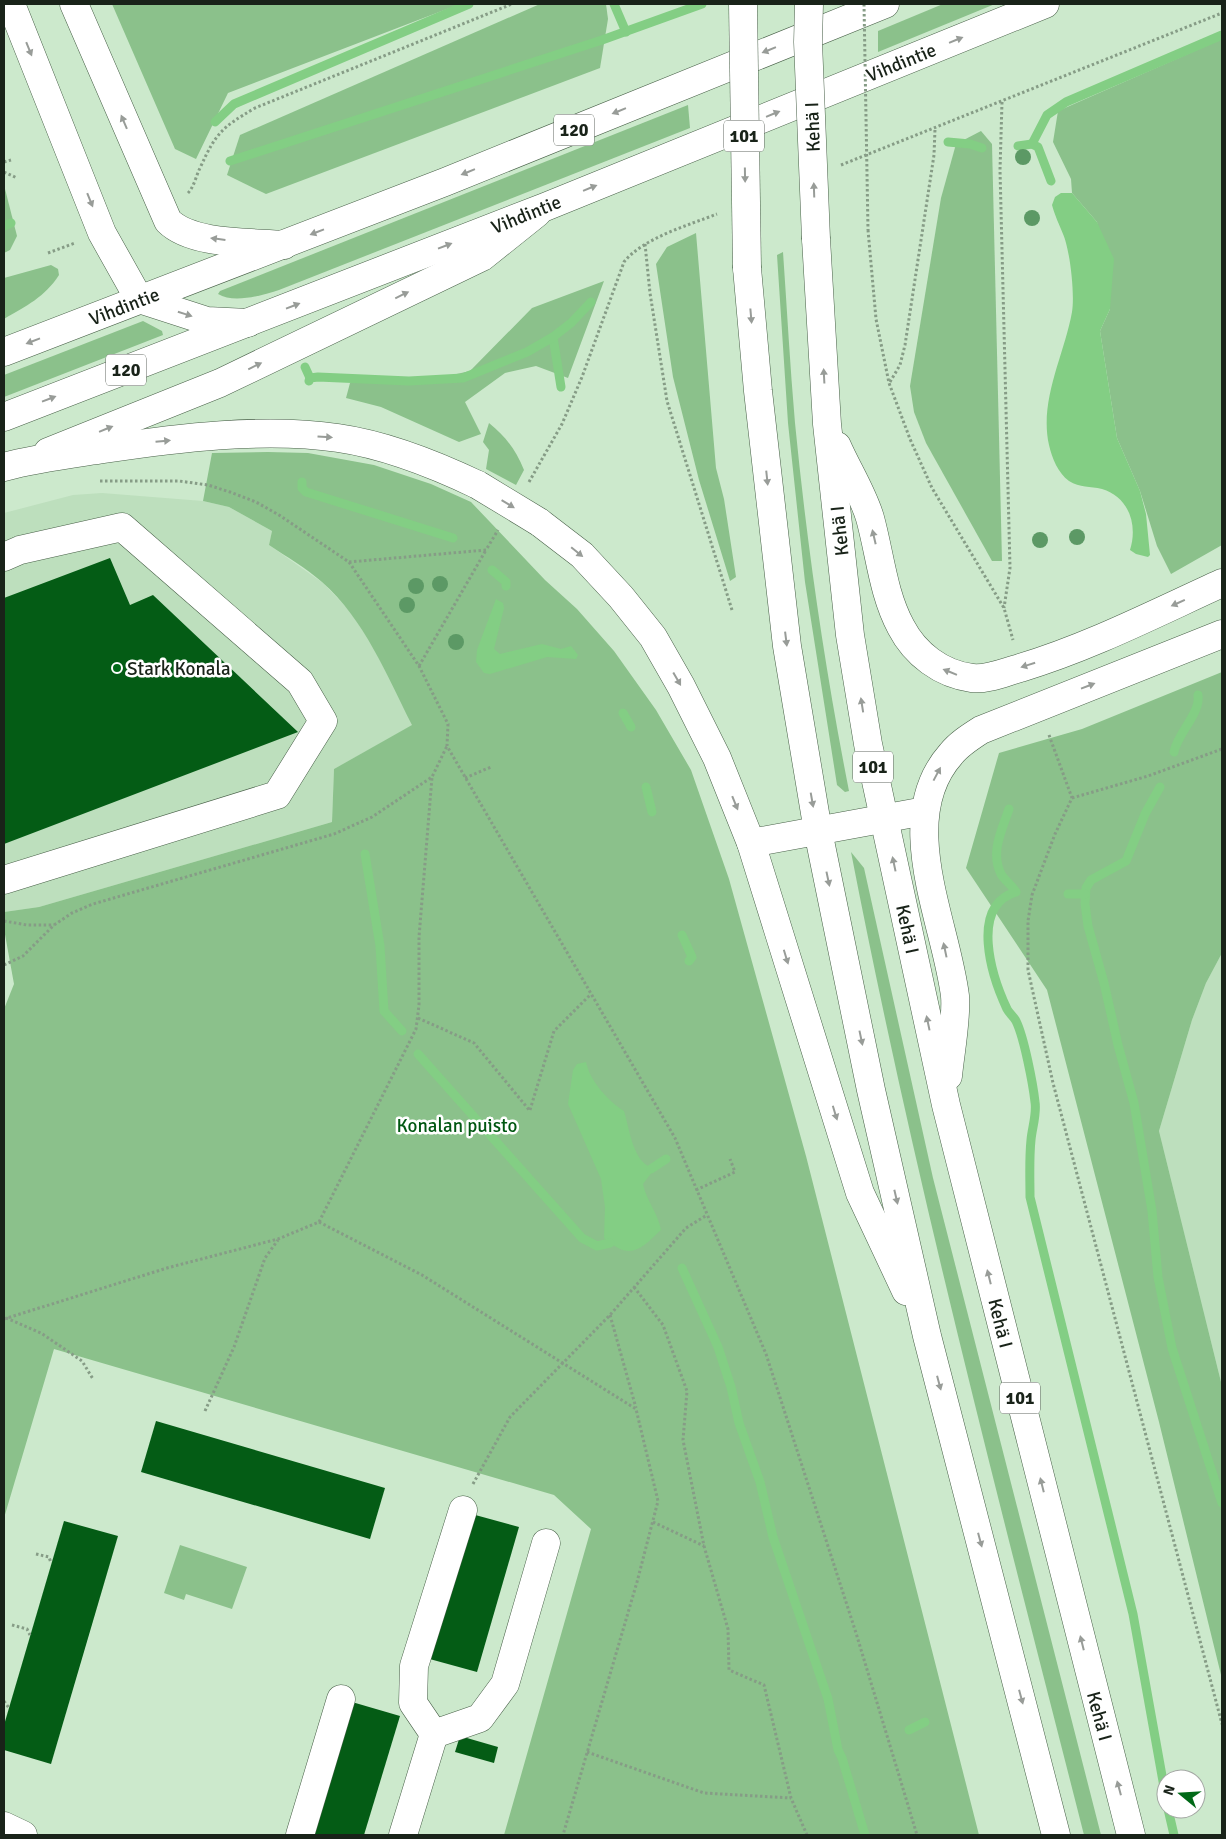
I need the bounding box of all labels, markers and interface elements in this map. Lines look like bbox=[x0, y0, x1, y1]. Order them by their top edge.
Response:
one-way arrow bbox=[949, 36, 964, 44]
street label: Vihdintie bbox=[863, 38, 940, 88]
one-way arrow bbox=[25, 42, 33, 57]
one-way arrow bbox=[762, 47, 776, 55]
street label: Kehä I bbox=[800, 101, 826, 153]
one-way arrow bbox=[612, 108, 626, 116]
one-way arrow bbox=[766, 110, 781, 118]
road number: 120 bbox=[554, 114, 594, 146]
one-way arrow bbox=[120, 115, 128, 130]
road number: 101 bbox=[724, 120, 764, 152]
one-way arrow bbox=[741, 167, 749, 183]
one-way arrow bbox=[461, 169, 475, 177]
one-way arrow bbox=[809, 182, 817, 198]
one-way arrow bbox=[583, 184, 597, 192]
street label: Vihdintie bbox=[488, 190, 565, 240]
one-way arrow bbox=[86, 193, 94, 207]
one-way arrow bbox=[309, 228, 324, 236]
one-way arrow bbox=[209, 235, 225, 243]
one-way arrow bbox=[438, 242, 453, 250]
street label: Vihdintie bbox=[86, 283, 163, 331]
one-way arrow bbox=[395, 291, 409, 299]
one-way arrow bbox=[286, 301, 301, 309]
one-way arrow bbox=[748, 309, 756, 325]
one-way arrow bbox=[178, 311, 193, 318]
one-way arrow bbox=[26, 338, 41, 345]
road number: 120 bbox=[106, 354, 146, 386]
one-way arrow bbox=[248, 362, 262, 370]
one-way arrow bbox=[819, 367, 827, 383]
one-way arrow bbox=[42, 395, 56, 403]
one-way arrow bbox=[99, 425, 114, 433]
one-way arrow bbox=[317, 433, 333, 441]
one-way arrow bbox=[155, 437, 171, 445]
one-way arrow bbox=[763, 470, 771, 486]
one-way arrow bbox=[502, 499, 515, 508]
street label: Kehä I bbox=[825, 505, 855, 557]
one-way arrow bbox=[870, 529, 878, 544]
one-way arrow bbox=[570, 547, 583, 558]
one-way arrow bbox=[1171, 599, 1185, 607]
one-way arrow bbox=[782, 632, 790, 648]
place label: Stark Konala bbox=[127, 657, 231, 681]
marker: Stark Konala bbox=[111, 662, 123, 674]
one-way arrow bbox=[1020, 662, 1035, 670]
one-way arrow bbox=[943, 667, 957, 675]
one-way arrow bbox=[672, 673, 681, 686]
one-way arrow bbox=[1081, 682, 1096, 690]
one-way arrow bbox=[857, 697, 865, 713]
road number: 101 bbox=[853, 752, 893, 782]
one-way arrow bbox=[933, 767, 941, 781]
one-way arrow bbox=[808, 792, 816, 807]
one-way arrow bbox=[731, 796, 739, 811]
one-way arrow bbox=[890, 857, 898, 872]
one-way arrow bbox=[824, 871, 832, 887]
street label: Kehä I bbox=[890, 902, 924, 956]
one-way arrow bbox=[940, 942, 948, 958]
one-way arrow bbox=[783, 950, 791, 965]
one-way arrow bbox=[924, 1016, 932, 1031]
one-way arrow bbox=[857, 1030, 865, 1046]
one-way arrow bbox=[831, 1105, 839, 1120]
park label: Konalan puisto bbox=[397, 1114, 518, 1138]
one-way arrow bbox=[892, 1189, 900, 1204]
one-way arrow bbox=[985, 1269, 993, 1284]
street label: Kehä I bbox=[982, 1296, 1018, 1351]
one-way arrow bbox=[935, 1375, 943, 1390]
road number: 101 bbox=[1000, 1382, 1040, 1414]
one-way arrow bbox=[1038, 1478, 1046, 1493]
one-way arrow bbox=[976, 1533, 984, 1548]
one-way arrow bbox=[1078, 1635, 1086, 1650]
street label: Kehä I bbox=[1081, 1689, 1117, 1744]
one-way arrow bbox=[1017, 1690, 1025, 1705]
north arrow bbox=[1156, 1769, 1206, 1819]
one-way arrow bbox=[1115, 1781, 1123, 1796]
text: N bbox=[1160, 1783, 1179, 1797]

